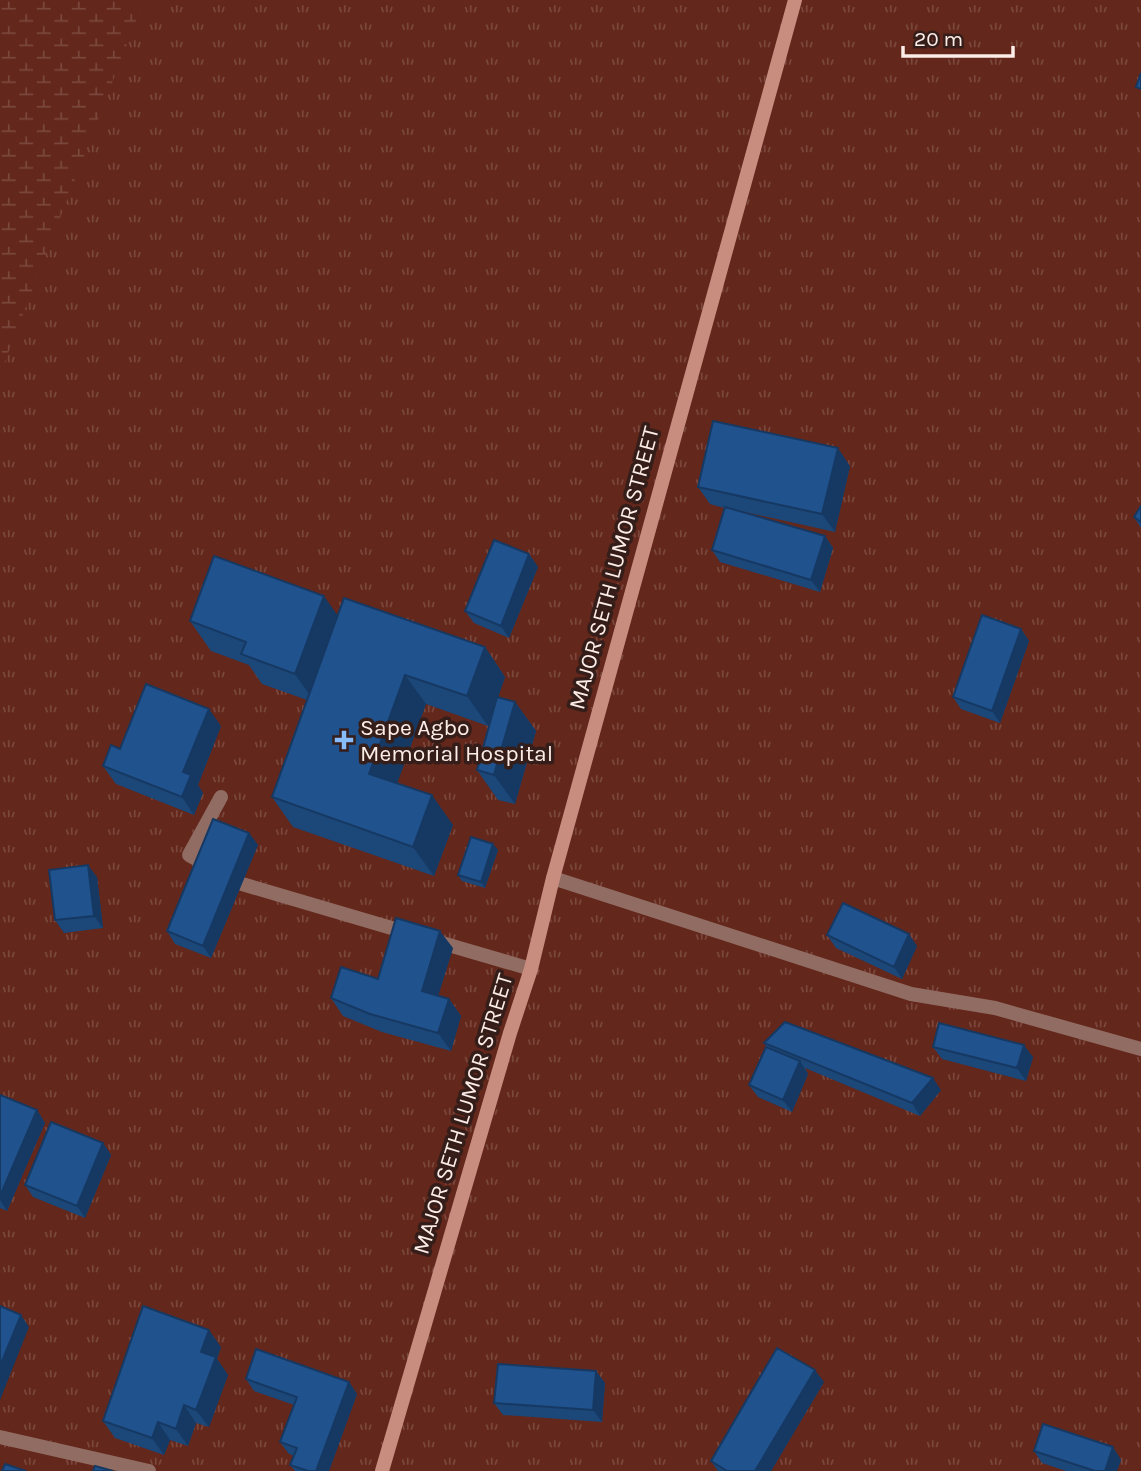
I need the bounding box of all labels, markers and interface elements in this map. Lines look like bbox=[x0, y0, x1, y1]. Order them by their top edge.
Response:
scale bar bbox=[903, 14, 1013, 58]
text: 20 m bbox=[914, 27, 963, 51]
street label: MAJOR SETH LUMOR STREET bbox=[563, 423, 665, 713]
place label: Sape Agbo Memorial Hospital bbox=[360, 714, 553, 767]
marker: Sape Agbo Memorial Hospital bbox=[334, 730, 354, 750]
street label: MAJOR SETH LUMOR STREET bbox=[407, 970, 519, 1258]

